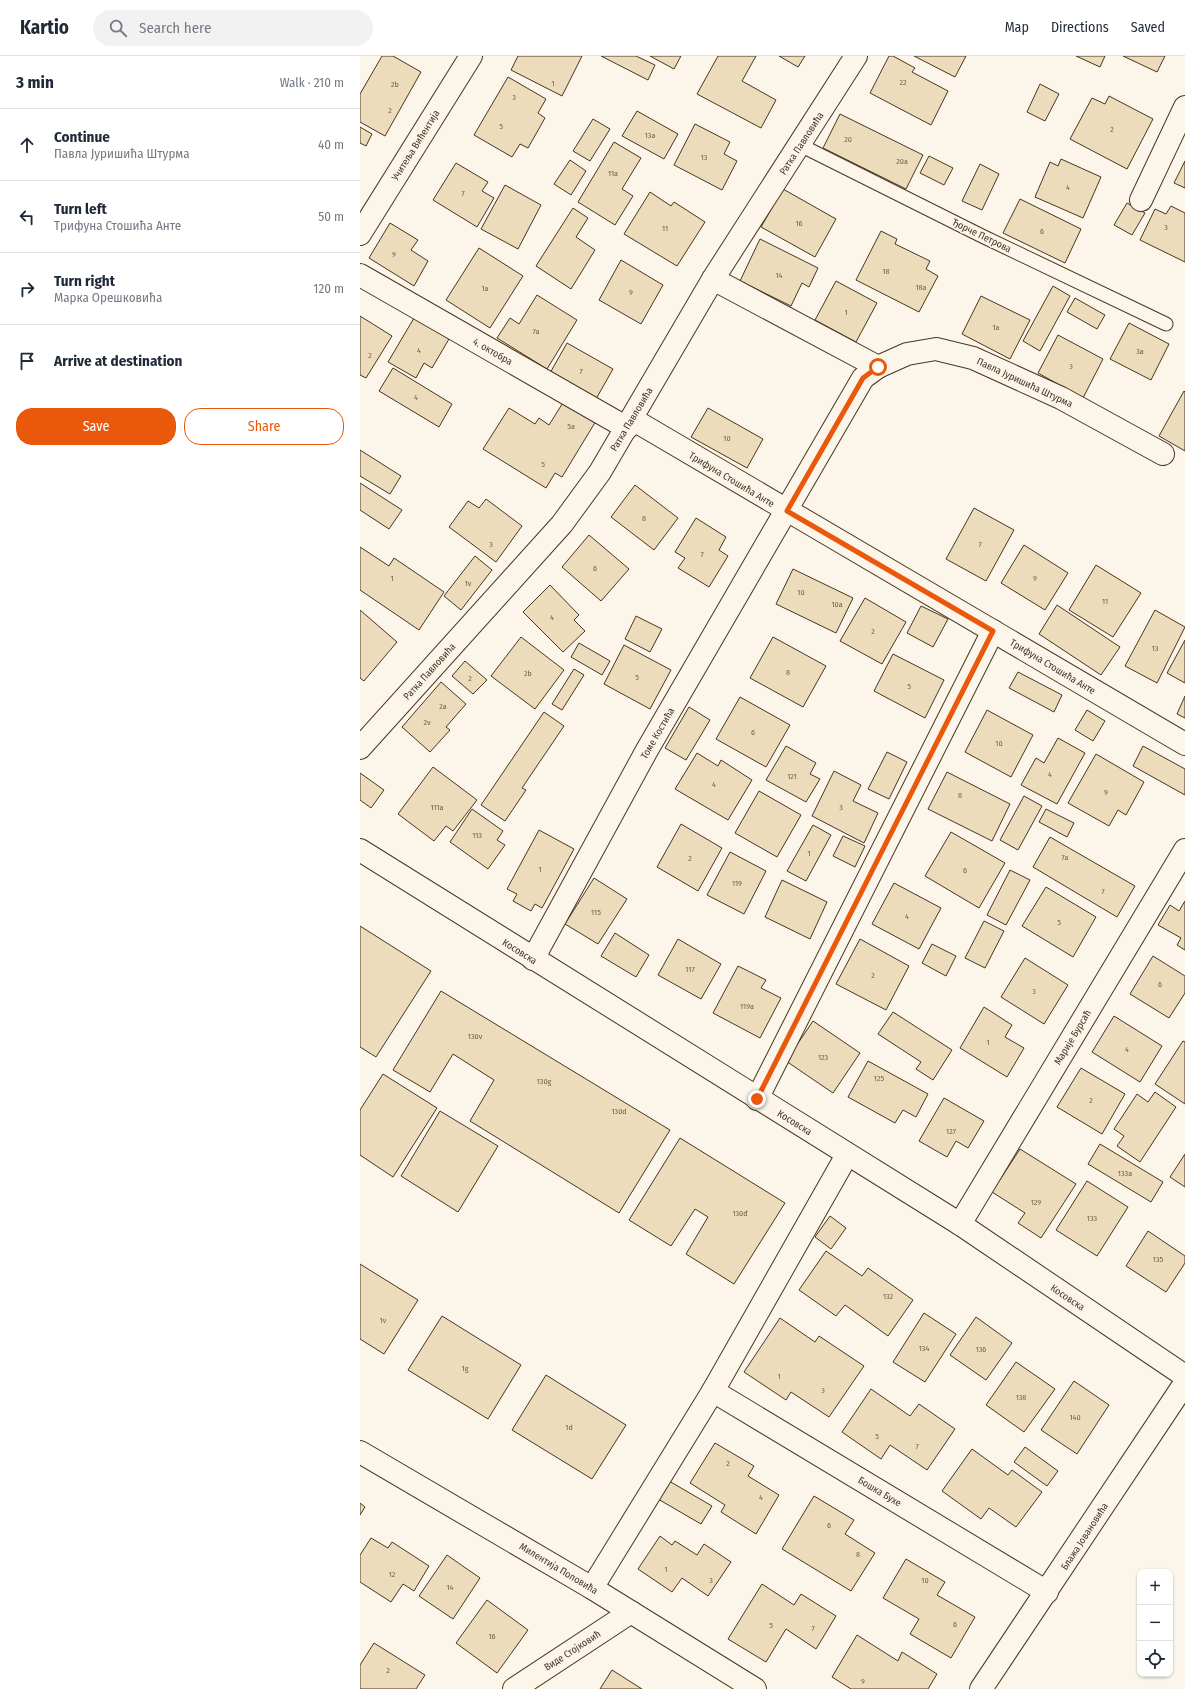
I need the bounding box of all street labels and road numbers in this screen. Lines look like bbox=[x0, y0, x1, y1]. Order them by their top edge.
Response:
street label: Учитеља Вићентија bbox=[388, 107, 442, 184]
street label: Ратка Павловића bbox=[777, 110, 827, 177]
street label: Ђорче Петрова bbox=[950, 216, 1013, 255]
street label: 4. октобра bbox=[471, 336, 514, 368]
street label: Павла Јуришића Штурма bbox=[975, 355, 1074, 410]
street label: Ратка Павловића bbox=[608, 385, 656, 454]
street label: Трифуна Стошића Анте bbox=[687, 450, 777, 510]
street label: Трифуна Стошића Анте bbox=[1008, 637, 1098, 697]
street label: Ратка Павловића bbox=[401, 641, 458, 703]
street label: Томе Костића bbox=[638, 706, 677, 761]
street label: Косовска bbox=[500, 937, 539, 967]
street label: Марије Бурсаћ bbox=[1051, 1007, 1094, 1067]
street label: Косовска bbox=[775, 1108, 814, 1138]
street label: Косовска bbox=[1048, 1282, 1087, 1314]
street label: Бошка Бухе bbox=[856, 1474, 903, 1509]
street label: Блажа Јовановића bbox=[1059, 1501, 1111, 1572]
street label: Милентија Поповића bbox=[517, 1540, 601, 1597]
street label: Виде Стојковић bbox=[542, 1627, 603, 1674]

